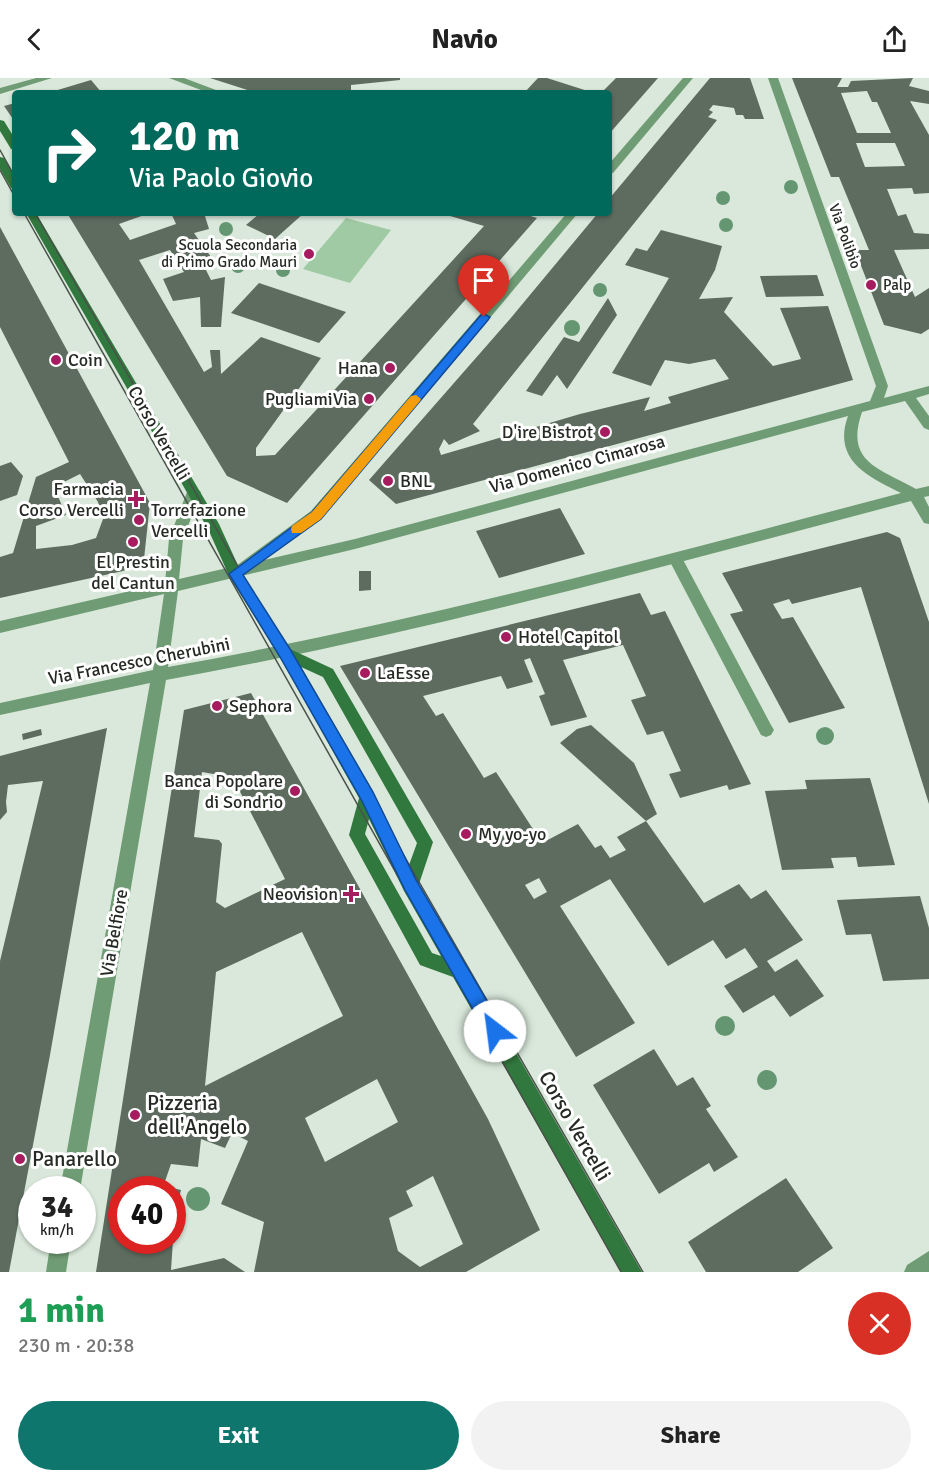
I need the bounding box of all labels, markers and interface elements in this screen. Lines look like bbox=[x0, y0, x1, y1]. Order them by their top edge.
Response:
icon: back bbox=[18, 23, 51, 56]
text: Navio bbox=[431, 23, 498, 56]
icon: share bbox=[878, 23, 911, 56]
text: 120 m bbox=[129, 111, 240, 162]
icon: right bbox=[30, 114, 108, 192]
text: Via Paolo Giovio bbox=[129, 162, 313, 195]
street label: Via Polibio bbox=[825, 201, 865, 271]
place label: Scuola Secondaria di Primo Grado Mauri bbox=[161, 236, 297, 271]
marker: Scuola Secondaria di Primo Grado Mauri bbox=[302, 247, 316, 261]
pin bbox=[458, 255, 509, 317]
icon: arrive bbox=[467, 264, 500, 297]
place label: Palp bbox=[883, 276, 911, 294]
marker: Palp bbox=[864, 278, 878, 292]
place label: Coin bbox=[68, 349, 103, 371]
marker: Coin bbox=[49, 353, 63, 367]
place label: Hana bbox=[338, 357, 378, 379]
marker: Hana bbox=[383, 361, 397, 375]
street label: Corso Vercelli bbox=[123, 382, 195, 484]
place label: PugliamiVia bbox=[265, 388, 357, 410]
marker: PugliamiVia bbox=[362, 392, 376, 406]
place label: D'ire Bistrot bbox=[502, 421, 593, 443]
marker: D'ire Bistrot bbox=[598, 425, 612, 439]
street label: Via Domenico Cimarosa bbox=[487, 430, 667, 498]
place label: BNL bbox=[400, 470, 432, 492]
marker: BNL bbox=[381, 474, 395, 488]
place label: Farmacia Corso Vercelli bbox=[19, 478, 124, 521]
marker: Farmacia Corso Vercelli bbox=[129, 492, 143, 506]
place label: Torrefazione Vercelli bbox=[151, 499, 246, 542]
marker: Torrefazione Vercelli bbox=[132, 513, 146, 527]
marker: El Prestin del Cantun bbox=[126, 535, 140, 549]
place label: El Prestin del Cantun bbox=[91, 551, 175, 594]
place label: Hotel Capitol bbox=[518, 626, 619, 648]
marker: Hotel Capitol bbox=[499, 630, 513, 644]
street label: Via Francesco Cherubini bbox=[46, 633, 232, 689]
place label: LaEsse bbox=[377, 662, 430, 684]
marker: LaEsse bbox=[358, 666, 372, 680]
place label: Sephora bbox=[229, 695, 292, 717]
marker: Sephora bbox=[210, 699, 224, 713]
place label: Banca Popolare di Sondrio bbox=[164, 770, 283, 813]
marker: Banca Popolare di Sondrio bbox=[288, 784, 302, 798]
place label: My yo-yo bbox=[478, 823, 546, 845]
marker: My yo-yo bbox=[459, 827, 473, 841]
place label: Neovision bbox=[263, 883, 338, 905]
marker: Neovision bbox=[342, 885, 360, 903]
street label: Via Belfiore bbox=[95, 888, 133, 978]
position arrow bbox=[463, 999, 527, 1063]
street label: Corso Vercelli bbox=[533, 1066, 617, 1186]
place label: Pizzeria dell'Angelo bbox=[147, 1090, 247, 1140]
marker: Pizzeria dell'Angelo bbox=[128, 1108, 142, 1122]
place label: Panarello bbox=[32, 1146, 117, 1172]
marker: Panarello bbox=[13, 1152, 27, 1166]
speed limit sign: 40 bbox=[108, 1176, 186, 1254]
text: 34 bbox=[41, 1189, 73, 1226]
text: km/h bbox=[40, 1221, 74, 1239]
text: 1 min bbox=[18, 1288, 105, 1333]
button: close bbox=[848, 1292, 911, 1355]
text: 230 m · 20:38 bbox=[18, 1333, 134, 1358]
button: Exit bbox=[18, 1401, 459, 1470]
button: Share bbox=[471, 1401, 911, 1470]

